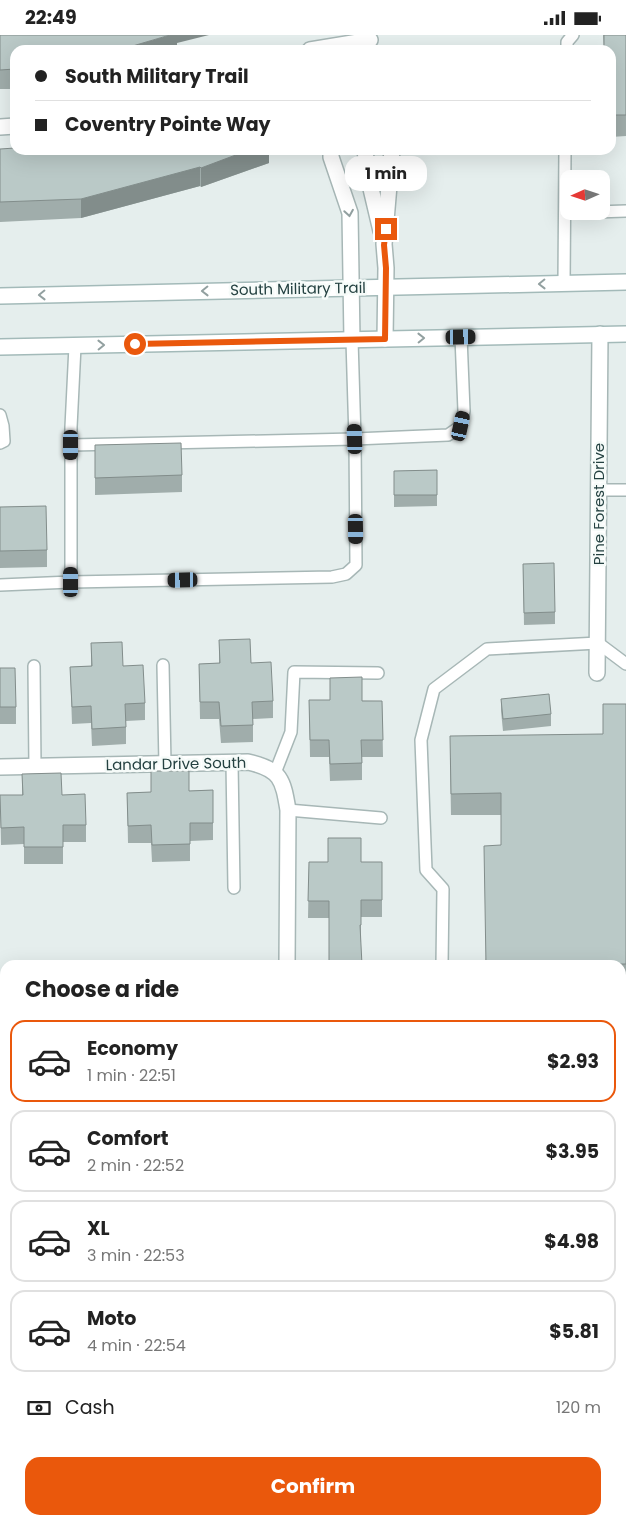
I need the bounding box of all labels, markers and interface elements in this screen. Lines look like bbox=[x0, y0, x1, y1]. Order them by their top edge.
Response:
text: 22:49 bbox=[25, 4, 77, 31]
text: South Military Trail bbox=[65, 63, 249, 90]
text: Coventry Pointe Way bbox=[65, 111, 271, 138]
callout: 1 min bbox=[345, 156, 427, 191]
text: 1 min bbox=[365, 162, 407, 185]
north arrow bbox=[560, 170, 610, 220]
map controls bbox=[560, 170, 610, 220]
one-way arrow bbox=[343, 210, 354, 218]
route end bbox=[375, 218, 397, 240]
street label: South Military Trail bbox=[230, 277, 366, 300]
one-way arrow bbox=[538, 278, 546, 289]
one-way arrow bbox=[201, 286, 208, 296]
one-way arrow bbox=[38, 289, 46, 300]
car bbox=[445, 329, 476, 345]
route start bbox=[124, 333, 146, 355]
one-way arrow bbox=[418, 333, 425, 343]
one-way arrow bbox=[98, 340, 105, 350]
car bbox=[450, 410, 471, 442]
car bbox=[346, 424, 363, 454]
car bbox=[63, 430, 78, 460]
street label: Pine Forest Drive bbox=[588, 443, 609, 565]
car bbox=[348, 514, 363, 544]
car bbox=[63, 567, 78, 597]
car bbox=[167, 572, 198, 588]
street label: Landar Drive South bbox=[105, 752, 247, 775]
text: Choose a ride bbox=[25, 974, 179, 1005]
text: Economy bbox=[87, 1035, 178, 1062]
icon: car bbox=[27, 1039, 72, 1084]
text: $2.93 bbox=[547, 1048, 599, 1075]
text: 1 min · 22:51 bbox=[87, 1064, 176, 1087]
text: Comfort bbox=[87, 1125, 169, 1152]
icon: car bbox=[27, 1129, 72, 1174]
text: $3.95 bbox=[546, 1138, 599, 1165]
text: 2 min · 22:52 bbox=[87, 1154, 184, 1177]
text: XL bbox=[87, 1215, 110, 1242]
icon: car bbox=[27, 1219, 72, 1264]
text: $4.98 bbox=[544, 1228, 599, 1255]
text: 3 min · 22:53 bbox=[87, 1244, 185, 1267]
text: Moto bbox=[87, 1305, 136, 1332]
icon: car bbox=[27, 1309, 72, 1354]
text: $5.81 bbox=[549, 1318, 599, 1345]
text: 4 min · 22:54 bbox=[87, 1334, 186, 1357]
icon: cash bbox=[25, 1394, 53, 1422]
text: Cash bbox=[65, 1394, 115, 1421]
text: 120 m bbox=[556, 1396, 601, 1419]
button: Confirm bbox=[25, 1457, 601, 1515]

